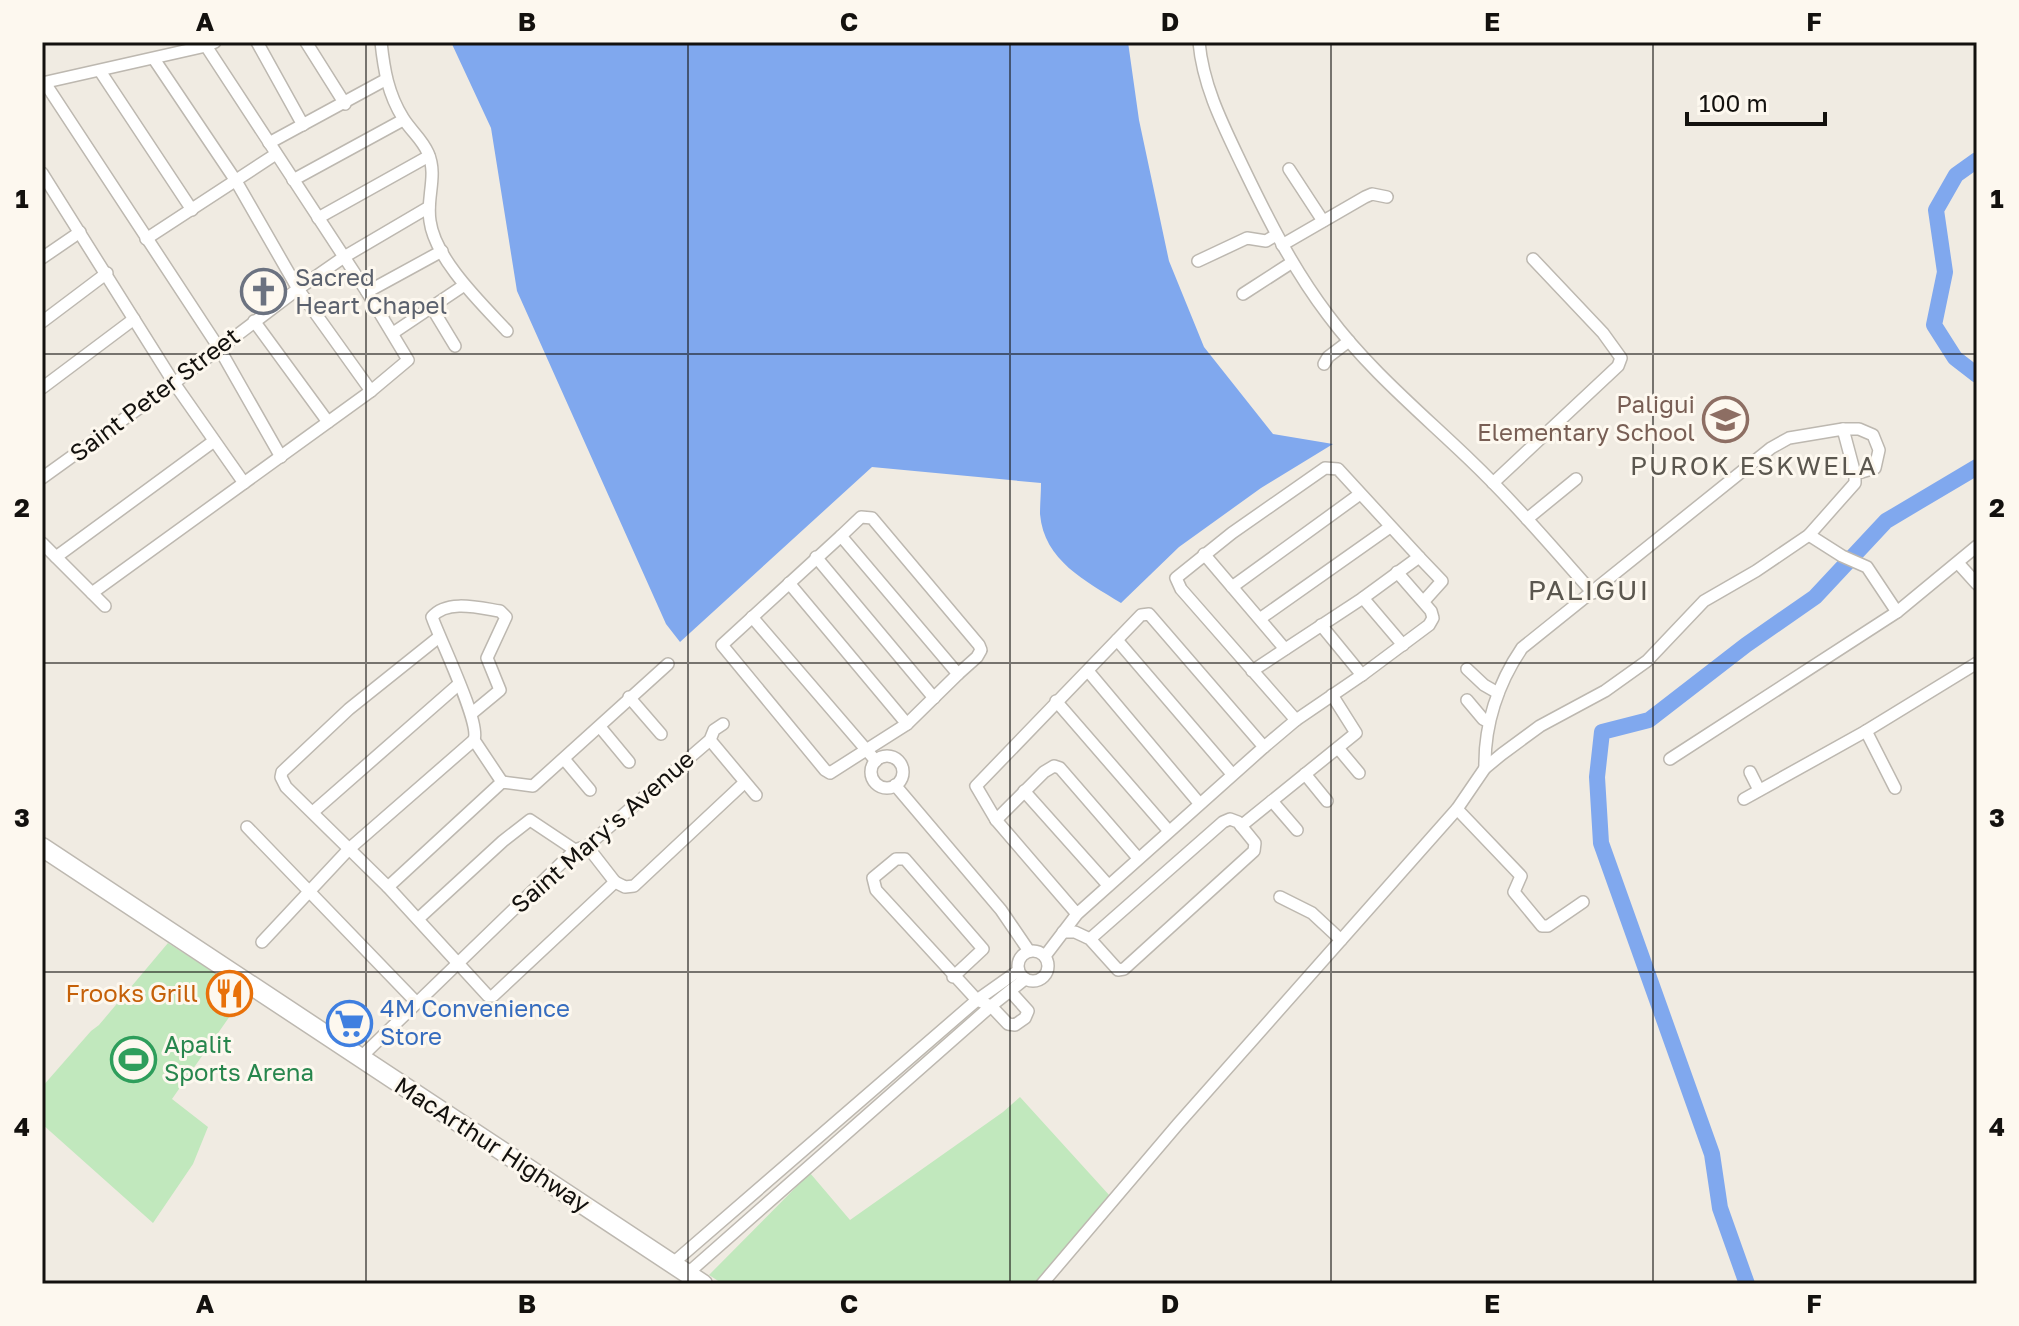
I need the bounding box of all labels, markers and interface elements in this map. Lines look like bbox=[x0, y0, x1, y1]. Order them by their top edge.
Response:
text: A bbox=[196, 6, 215, 37]
text: B bbox=[518, 6, 536, 37]
text: C bbox=[840, 6, 858, 37]
text: D bbox=[1161, 6, 1179, 37]
text: E bbox=[1484, 6, 1500, 37]
text: F bbox=[1806, 6, 1822, 37]
scale bar bbox=[1687, 76, 1825, 126]
text: 100 m bbox=[1699, 88, 1768, 117]
text: 1 bbox=[15, 183, 29, 214]
text: 1 bbox=[1990, 183, 2004, 214]
place label: Sacred Heart Chapel bbox=[295, 262, 447, 319]
church icon: Sacred Heart Chapel bbox=[240, 268, 288, 316]
street label: Saint Peter Street bbox=[64, 321, 245, 467]
place label: Paligui Elementary School bbox=[1477, 389, 1695, 446]
school or university icon: Paligui Elementary School bbox=[1702, 395, 1750, 443]
district label: PUROK ESKWELA bbox=[1630, 450, 1878, 481]
text: 2 bbox=[14, 492, 30, 523]
text: 2 bbox=[1989, 492, 2005, 523]
district label: PALIGUI bbox=[1528, 573, 1650, 606]
street label: Saint Mary's Avenue bbox=[505, 744, 699, 918]
text: 3 bbox=[14, 802, 30, 833]
text: 3 bbox=[1989, 802, 2005, 833]
restaurant icon: Frooks Grill bbox=[205, 970, 253, 1018]
place label: Frooks Grill bbox=[65, 978, 198, 1007]
place label: 4M Convenience Store bbox=[380, 993, 570, 1050]
supermarket icon: 4M Convenience Store bbox=[325, 999, 373, 1047]
place label: Apalit Sports Arena bbox=[164, 1029, 314, 1086]
sports icon: Apalit Sports Arena bbox=[109, 1035, 157, 1083]
street label: MacArthur Highway bbox=[390, 1070, 596, 1218]
text: 4 bbox=[14, 1111, 30, 1142]
text: 4 bbox=[1989, 1111, 2005, 1142]
text: A bbox=[196, 1288, 215, 1319]
text: B bbox=[518, 1288, 536, 1319]
text: C bbox=[840, 1288, 858, 1319]
text: D bbox=[1161, 1288, 1179, 1319]
text: E bbox=[1484, 1288, 1500, 1319]
text: F bbox=[1806, 1288, 1822, 1319]

